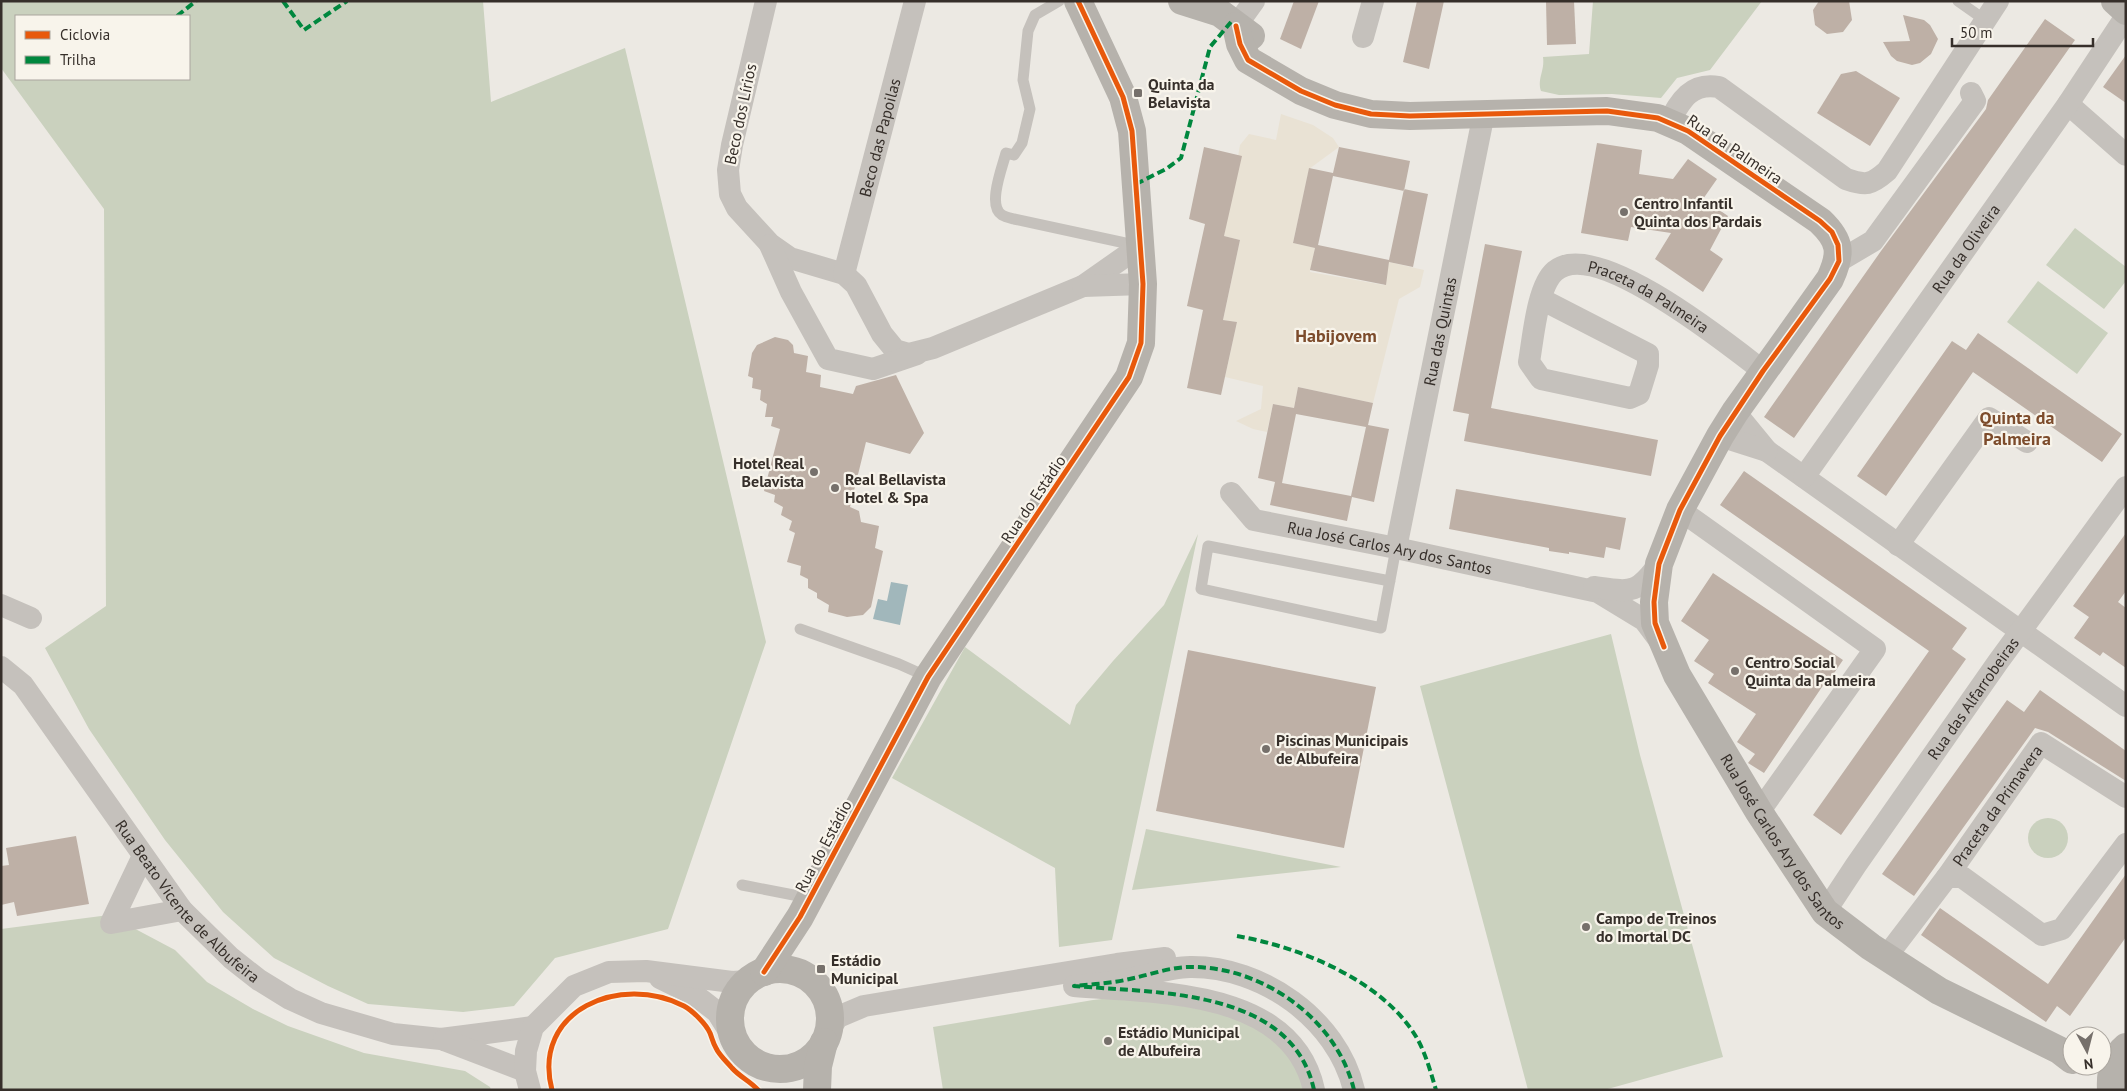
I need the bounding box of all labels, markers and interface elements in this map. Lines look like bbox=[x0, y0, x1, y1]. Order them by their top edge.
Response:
legend bbox=[15, 15, 190, 80]
scale bar bbox=[1952, 15, 2093, 47]
text: 50 m bbox=[1960, 23, 1993, 42]
text: Ciclovia bbox=[60, 25, 110, 44]
text: Trilha bbox=[60, 50, 96, 69]
street label: Beco dos Lírios bbox=[720, 61, 761, 166]
place label: Quinta da Belavista bbox=[1148, 74, 1215, 112]
street label: Beco das Papoilas bbox=[854, 76, 905, 199]
marker: Quinta da Belavista bbox=[1132, 87, 1144, 99]
street label: Rua da Palmeira bbox=[1683, 110, 1787, 188]
place label: Centro Infantil Quinta dos Pardais bbox=[1634, 193, 1762, 231]
street label: Rua da Oliveira bbox=[1927, 200, 2004, 297]
marker: Centro Infantil Quinta dos Pardais bbox=[1618, 206, 1630, 218]
street label: Praceta da Palmeira bbox=[1586, 256, 1713, 337]
street label: Rua das Quintas bbox=[1419, 275, 1461, 388]
district label: Habijovem bbox=[1295, 324, 1377, 347]
district label: Quinta da Palmeira bbox=[1980, 406, 2054, 450]
street label: Rua do Estádio bbox=[996, 451, 1070, 547]
place label: Hotel Real Belavista bbox=[733, 453, 804, 491]
marker: Hotel Real Belavista bbox=[808, 466, 820, 478]
place label: Real Bellavista Hotel & Spa bbox=[845, 469, 946, 507]
marker: Real Bellavista Hotel & Spa bbox=[829, 482, 841, 494]
street label: Rua José Carlos Ary dos Santos bbox=[1286, 517, 1494, 579]
street label: Rua das Alfarrobeiras bbox=[1923, 633, 2023, 763]
place label: Centro Social Quinta da Palmeira bbox=[1745, 652, 1876, 690]
marker: Centro Social Quinta da Palmeira bbox=[1729, 665, 1741, 677]
place label: Piscinas Municipais de Albufeira bbox=[1276, 730, 1408, 768]
street label: Praceta da Primavera bbox=[1948, 741, 2047, 870]
marker: Piscinas Municipais de Albufeira bbox=[1260, 743, 1272, 755]
street label: Rua José Carlos Ary dos Santos bbox=[1716, 750, 1849, 934]
street label: Rua do Estádio bbox=[790, 796, 856, 896]
street label: Rua Beato Vicente de Albufeira bbox=[111, 816, 264, 987]
place label: Campo de Treinos do Imortal DC bbox=[1596, 908, 1717, 946]
marker: Campo de Treinos do Imortal DC bbox=[1580, 921, 1592, 933]
place label: Estádio Municipal bbox=[831, 950, 898, 988]
marker: Estádio Municipal bbox=[815, 963, 827, 975]
place label: Estádio Municipal de Albufeira bbox=[1118, 1022, 1239, 1060]
north arrow bbox=[2062, 1026, 2112, 1076]
marker: Estádio Municipal de Albufeira bbox=[1102, 1035, 1114, 1047]
text: N bbox=[2083, 1054, 2094, 1073]

